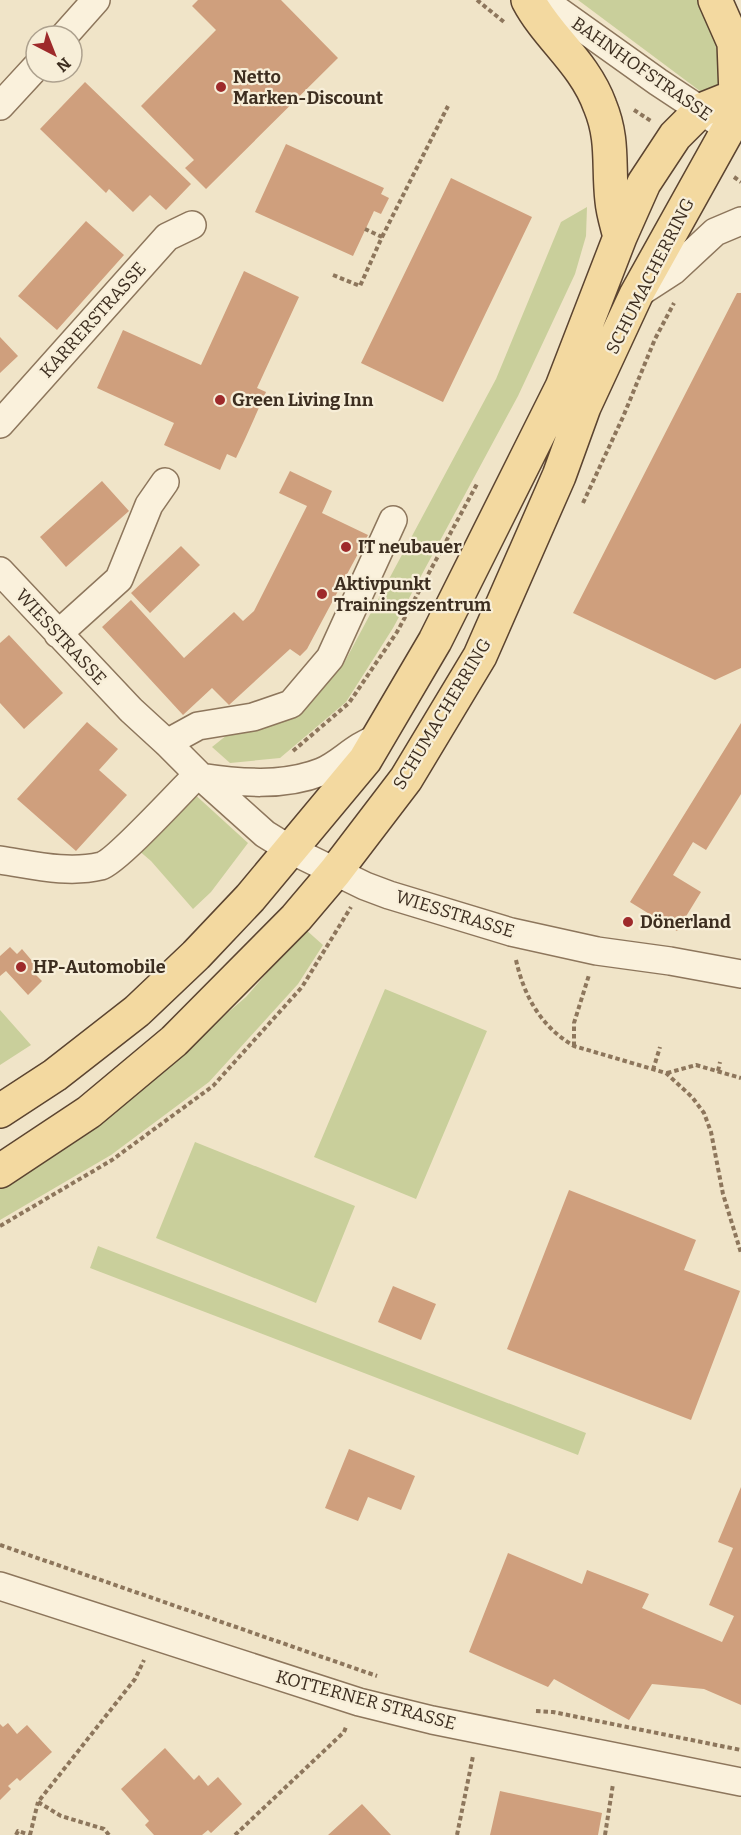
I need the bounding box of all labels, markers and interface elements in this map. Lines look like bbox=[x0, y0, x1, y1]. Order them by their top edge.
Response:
street label: BAHNHOFSTRASSE bbox=[568, 12, 716, 126]
north arrow bbox=[24, 24, 84, 84]
text: N bbox=[53, 54, 75, 76]
place label: Netto Marken-Discount bbox=[233, 66, 383, 109]
marker: Netto Marken-Discount bbox=[214, 80, 228, 94]
street label: SCHUMACHERRING bbox=[601, 194, 699, 358]
street label: KARRERSTRASSE bbox=[35, 258, 151, 382]
place label: Green Living Inn bbox=[232, 389, 374, 411]
marker: Green Living Inn bbox=[213, 393, 227, 407]
place label: IT neubauer bbox=[358, 536, 462, 558]
marker: IT neubauer bbox=[339, 540, 353, 554]
place label: Aktivpunkt Trainingszentrum bbox=[334, 573, 491, 616]
street label: WIESSTRASSE bbox=[11, 585, 111, 689]
marker: Aktivpunkt Trainingszentrum bbox=[315, 587, 329, 601]
street label: SCHUMACHERRING bbox=[388, 634, 496, 794]
street label: WIESSTRASSE bbox=[393, 885, 517, 943]
place label: Dönerland bbox=[640, 911, 731, 933]
marker: Dönerland bbox=[621, 915, 635, 929]
place label: HP-Automobile bbox=[33, 956, 166, 978]
marker: HP-Automobile bbox=[14, 960, 28, 974]
street label: KOTTERNER STRASSE bbox=[273, 1665, 459, 1735]

